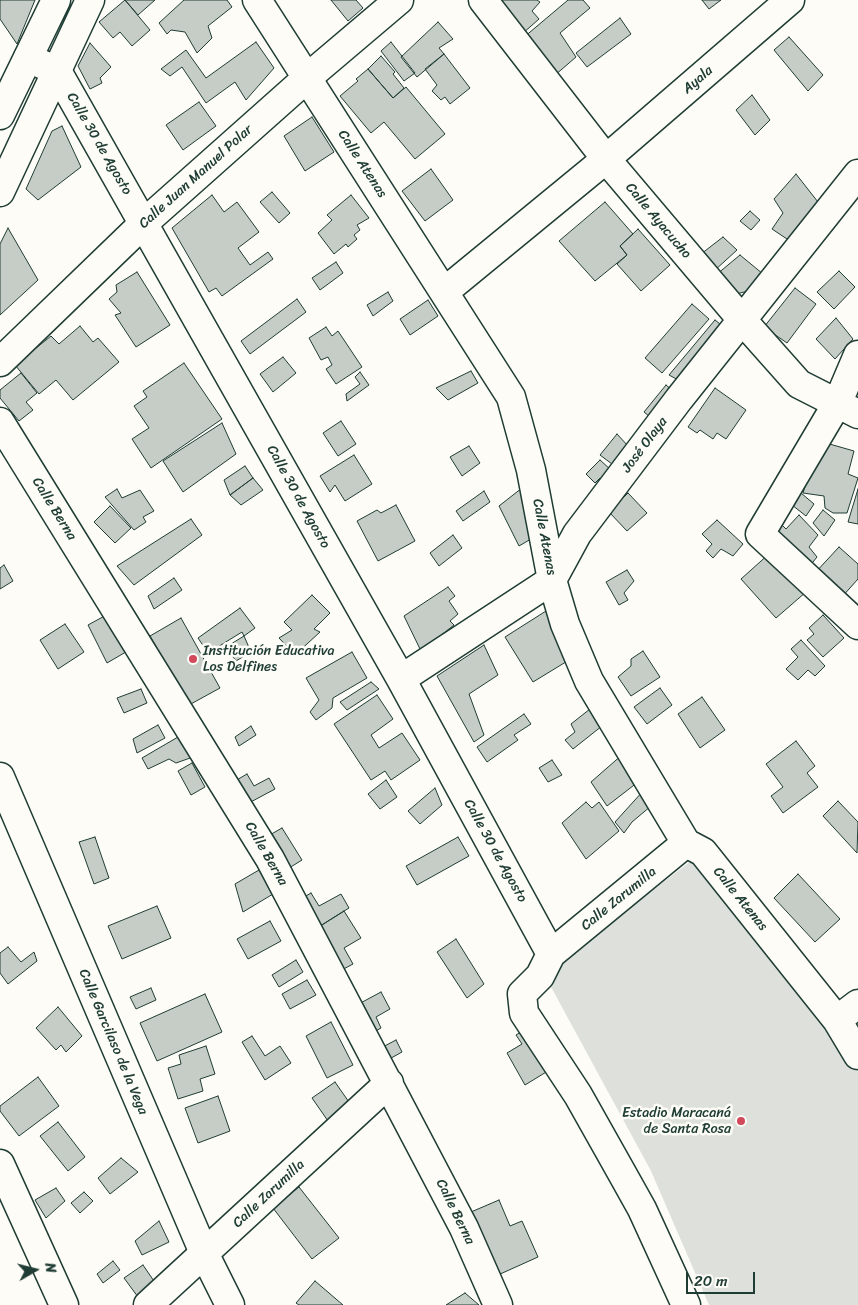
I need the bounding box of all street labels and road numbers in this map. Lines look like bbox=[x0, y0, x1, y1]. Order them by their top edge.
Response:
street label: Ayala bbox=[679, 62, 717, 98]
street label: Calle 30 de Agosto bbox=[63, 90, 135, 198]
street label: Calle Juan Manuel Polar bbox=[136, 122, 256, 232]
street label: Calle Atenas bbox=[334, 127, 390, 201]
street label: Calle Ayacucho bbox=[621, 180, 695, 262]
street label: José Olaya bbox=[619, 414, 671, 476]
street label: Calle 30 de Agosto bbox=[263, 442, 333, 552]
street label: Calle Berna bbox=[28, 474, 80, 544]
street label: Calle Atenas bbox=[528, 497, 560, 577]
street label: Calle 30 de Agosto bbox=[460, 796, 530, 906]
street label: Calle Berna bbox=[241, 819, 291, 889]
street label: Calle Zarumilla bbox=[578, 863, 660, 935]
street label: Calle Atenas bbox=[709, 864, 771, 934]
street label: Calle Garcilaso de la Vega bbox=[75, 967, 151, 1117]
street label: Calle Zarumilla bbox=[230, 1156, 308, 1232]
street label: Calle Berna bbox=[432, 1176, 478, 1248]

